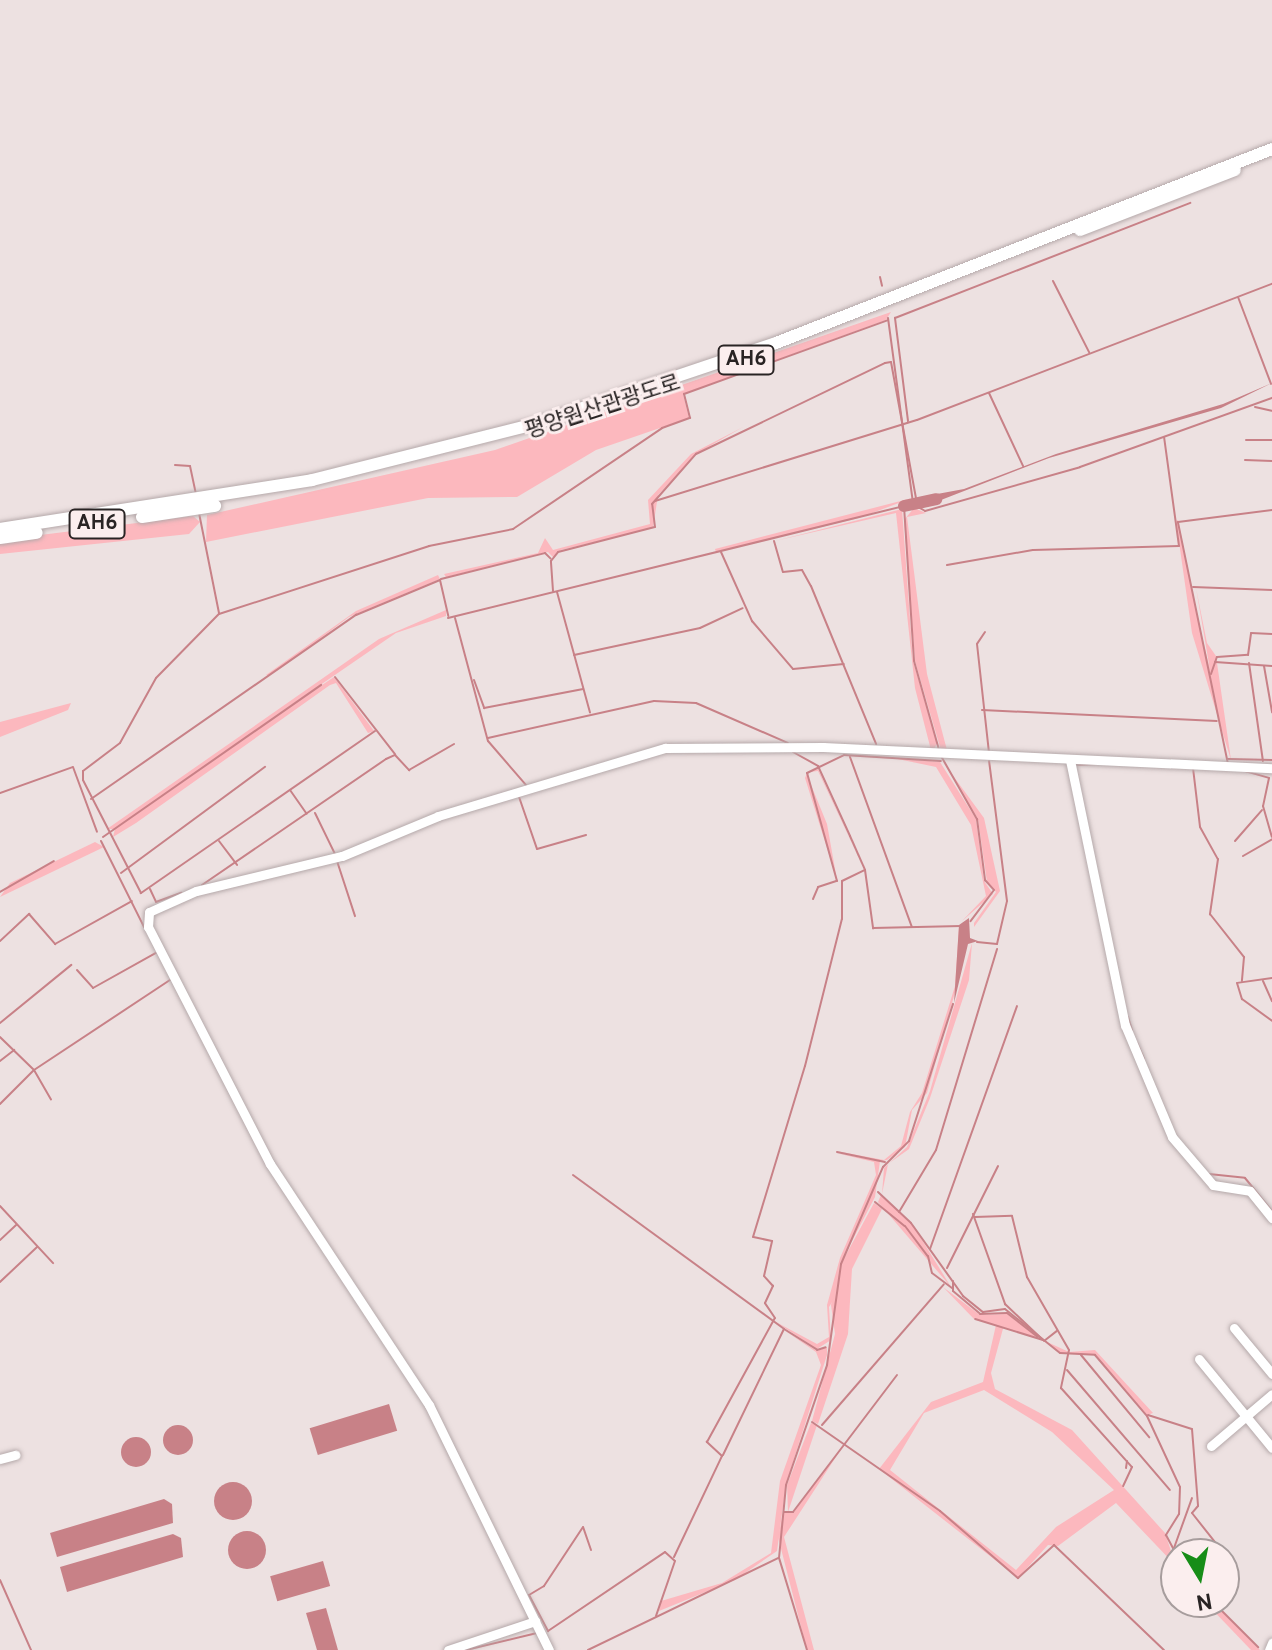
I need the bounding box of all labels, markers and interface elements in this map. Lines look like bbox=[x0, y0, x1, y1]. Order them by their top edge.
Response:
road number: AH6 bbox=[716, 344, 776, 376]
street label: 평양원산관광도로 bbox=[522, 370, 684, 446]
road number: AH6 bbox=[67, 508, 127, 540]
north arrow bbox=[1160, 1538, 1240, 1618]
text: N bbox=[1194, 1585, 1214, 1615]

